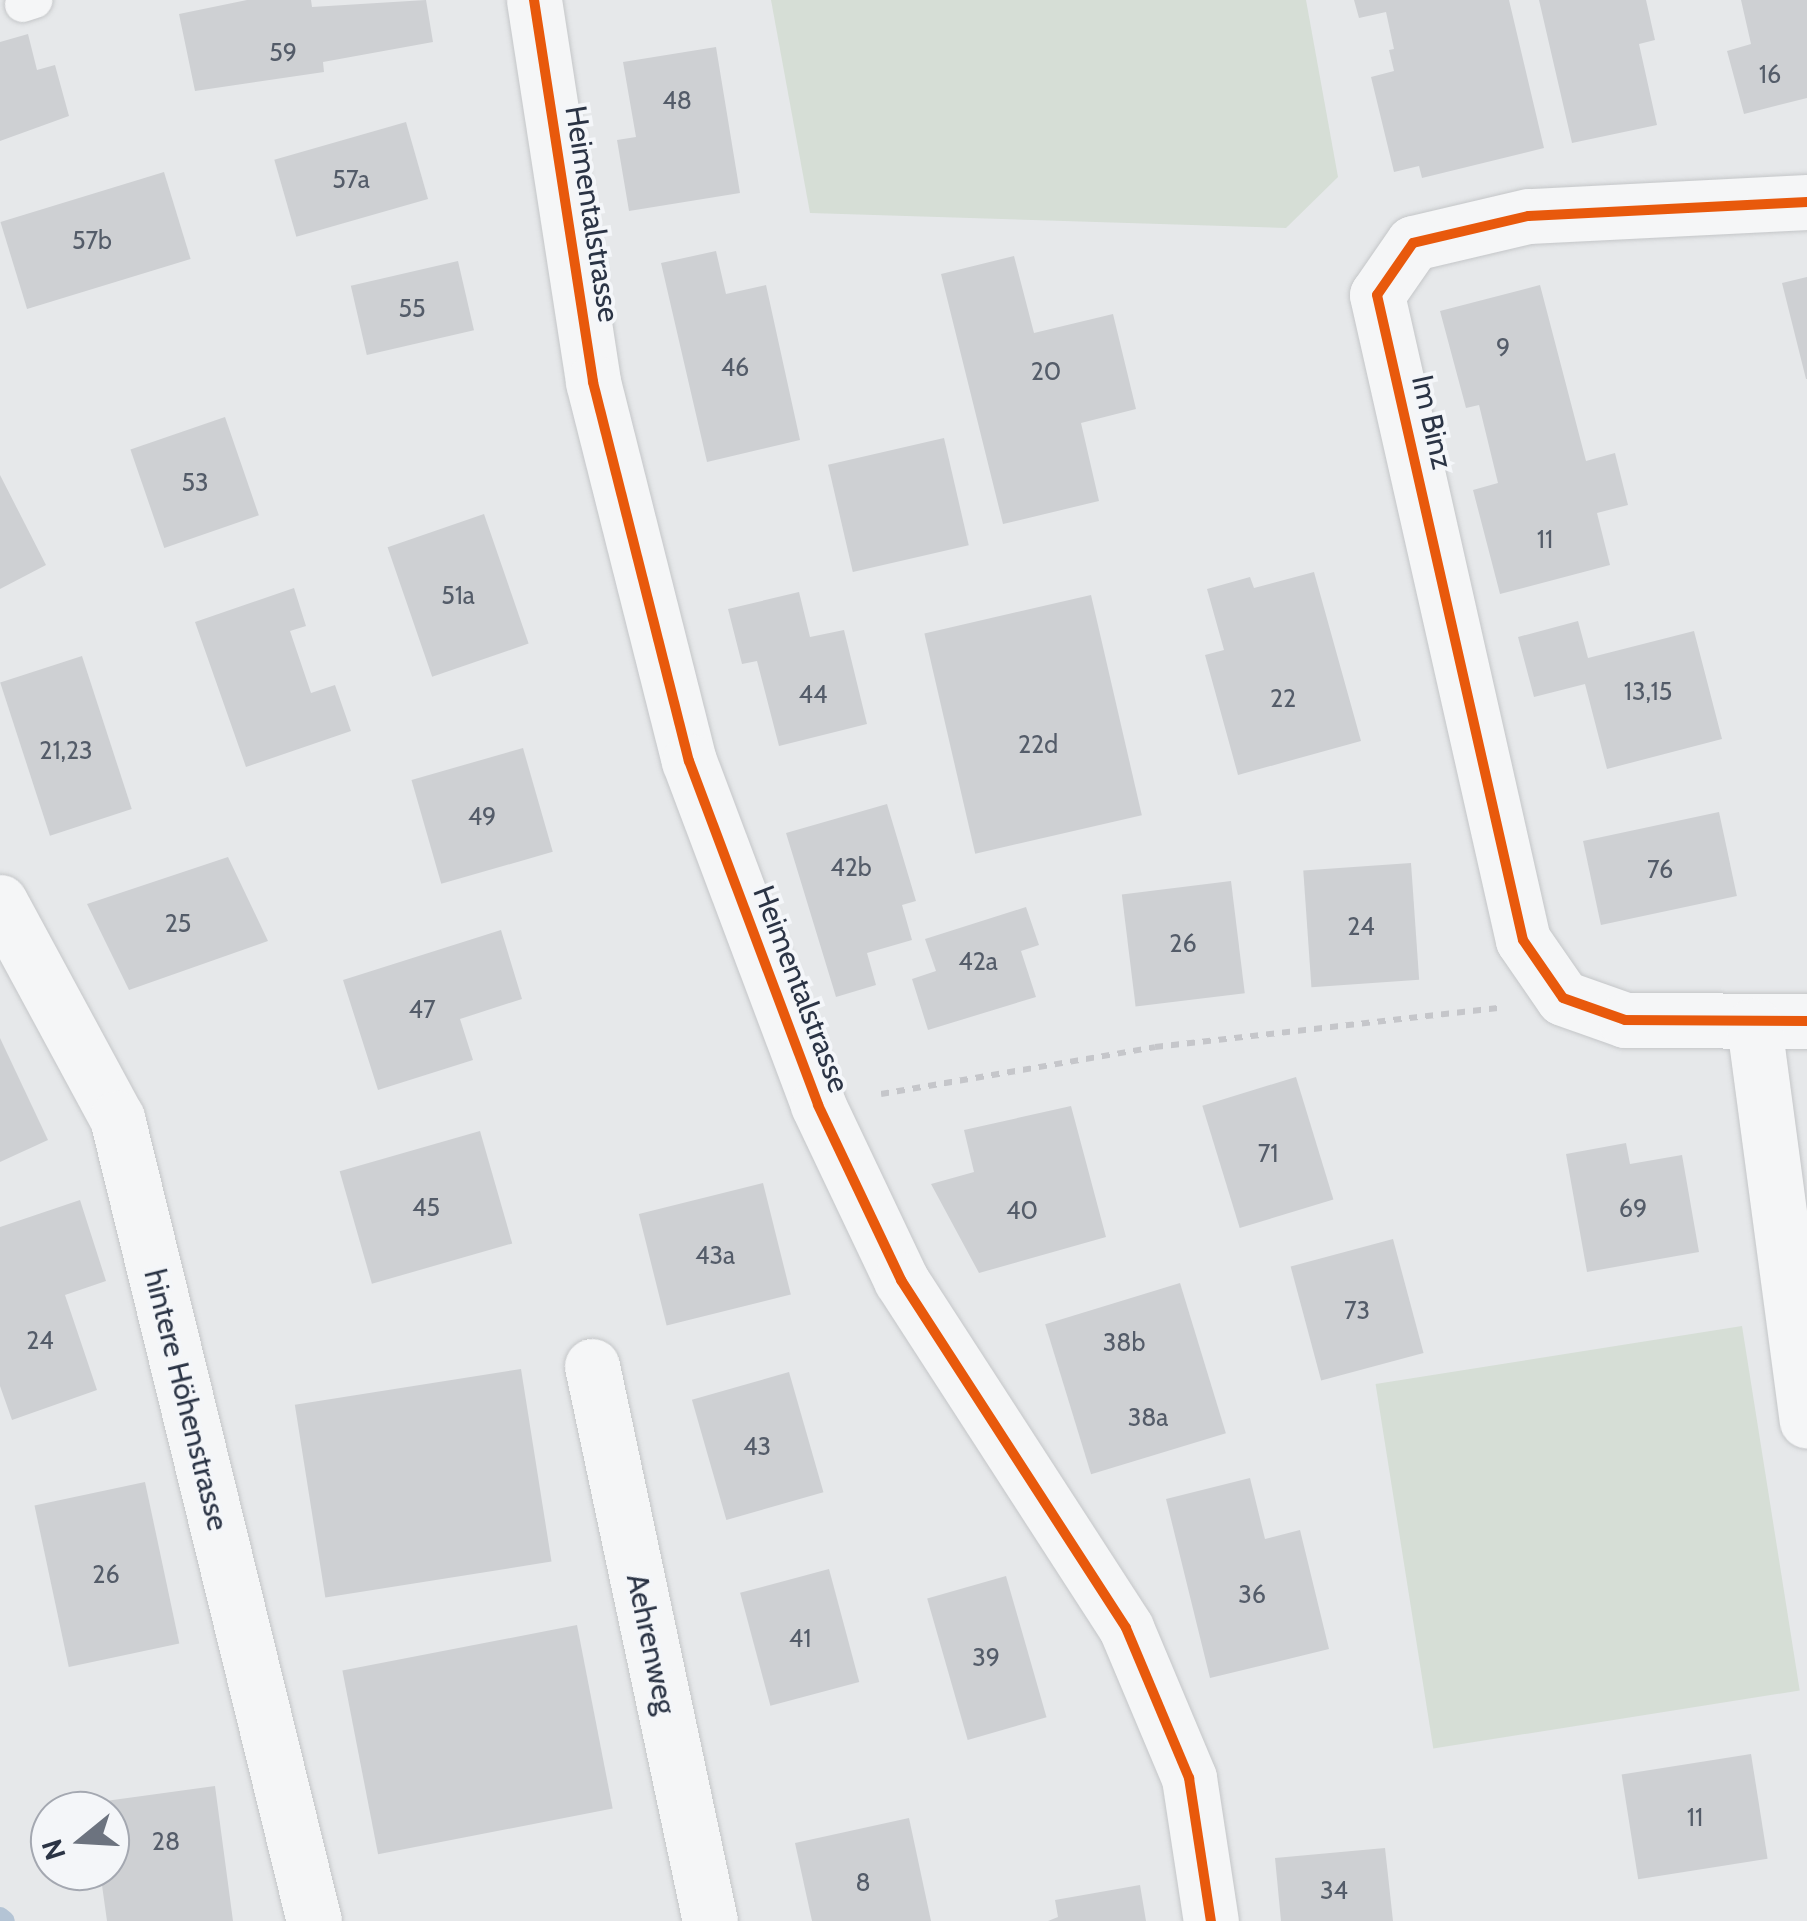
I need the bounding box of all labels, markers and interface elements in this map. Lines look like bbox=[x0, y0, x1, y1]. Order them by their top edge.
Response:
house number: 59 bbox=[269, 37, 297, 67]
house number: 16 bbox=[1759, 59, 1781, 89]
house number: 48 bbox=[662, 85, 692, 115]
street label: Heimentalstrasse bbox=[557, 103, 627, 325]
house number: 57a bbox=[332, 164, 370, 194]
house number: 57b bbox=[72, 225, 112, 255]
house number: 55 bbox=[398, 293, 426, 323]
house number: 9 bbox=[1496, 332, 1510, 362]
house number: 46 bbox=[721, 352, 749, 382]
house number: 20 bbox=[1031, 356, 1061, 386]
street label: Im Binz bbox=[1404, 371, 1460, 473]
house number: 53 bbox=[181, 467, 209, 497]
house number: 11 bbox=[1537, 524, 1553, 554]
house number: 51a bbox=[441, 580, 475, 610]
house number: 13,15 bbox=[1624, 676, 1672, 706]
house number: 44 bbox=[799, 679, 827, 709]
house number: 22 bbox=[1270, 683, 1296, 713]
house number: 22d bbox=[1018, 729, 1058, 759]
house number: 21,23 bbox=[39, 735, 93, 765]
house number: 49 bbox=[468, 801, 496, 831]
house number: 42b bbox=[830, 852, 872, 882]
house number: 76 bbox=[1647, 854, 1673, 884]
street label: Heimentalstrasse bbox=[745, 880, 857, 1098]
house number: 25 bbox=[165, 908, 191, 938]
house number: 24 bbox=[1347, 911, 1375, 941]
house number: 26 bbox=[1169, 928, 1197, 958]
house number: 42a bbox=[958, 946, 998, 976]
house number: 47 bbox=[408, 994, 436, 1024]
house number: 71 bbox=[1258, 1138, 1278, 1168]
house number: 45 bbox=[412, 1192, 440, 1222]
house number: 69 bbox=[1619, 1193, 1647, 1223]
house number: 40 bbox=[1006, 1195, 1038, 1225]
house number: 43a bbox=[695, 1240, 735, 1270]
street label: hintere Höhenstrasse bbox=[136, 1266, 236, 1534]
house number: 73 bbox=[1344, 1295, 1370, 1325]
house number: 24 bbox=[26, 1325, 54, 1355]
house number: 38b bbox=[1103, 1327, 1145, 1357]
house number: 38a bbox=[1128, 1402, 1168, 1432]
house number: 43 bbox=[743, 1431, 771, 1461]
house number: 26 bbox=[92, 1559, 120, 1589]
street label: Aehrenweg bbox=[619, 1570, 683, 1718]
house number: 36 bbox=[1238, 1579, 1266, 1609]
house number: 41 bbox=[789, 1623, 811, 1653]
house number: 39 bbox=[972, 1642, 1000, 1672]
north arrow bbox=[30, 1791, 130, 1891]
house number: 11 bbox=[1687, 1802, 1703, 1832]
house number: 28 bbox=[152, 1826, 180, 1856]
text: N bbox=[34, 1835, 73, 1864]
house number: 8 bbox=[855, 1867, 871, 1897]
house number: 34 bbox=[1320, 1875, 1348, 1905]

